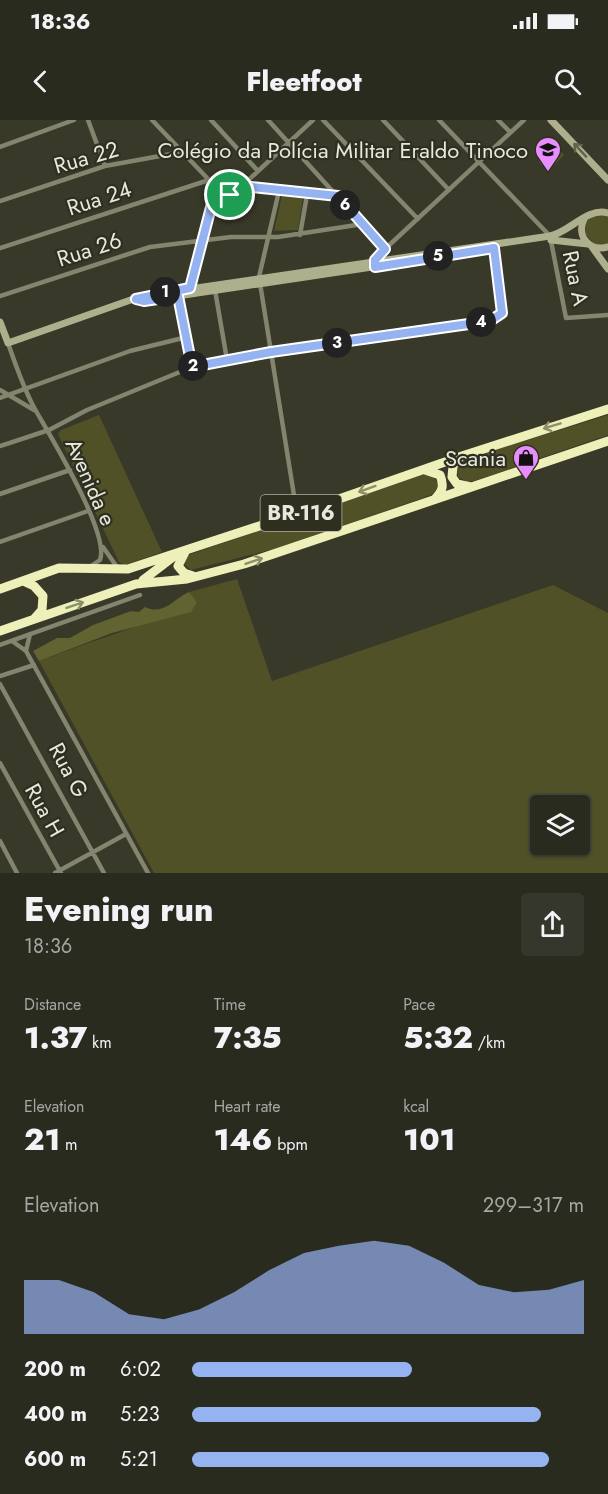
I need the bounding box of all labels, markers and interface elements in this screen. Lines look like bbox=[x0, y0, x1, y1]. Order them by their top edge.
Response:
text: 18:36 bbox=[30, 5, 90, 37]
text: Fleetfoot bbox=[246, 62, 362, 101]
icon: back bbox=[24, 65, 57, 98]
icon: search bbox=[551, 65, 584, 98]
street label: Rua 22 bbox=[50, 133, 122, 181]
place label: Colégio da Polícia Militar Eraldo Tinoco bbox=[158, 134, 528, 166]
school or university icon: Colégio da Polícia Militar Eraldo Tinoco bbox=[533, 135, 563, 173]
one-way arrow bbox=[572, 142, 587, 157]
pin bbox=[204, 169, 255, 220]
street label: Rua 24 bbox=[62, 172, 136, 223]
icon: arrive bbox=[213, 178, 246, 211]
pin: 6 bbox=[330, 190, 360, 220]
text: 6 bbox=[340, 193, 350, 216]
street label: Rua 26 bbox=[53, 224, 125, 274]
pin: 5 bbox=[423, 241, 453, 271]
text: 5 bbox=[433, 244, 443, 267]
street label: Rua A bbox=[555, 247, 598, 309]
pin: 1 bbox=[150, 277, 180, 307]
text: 1 bbox=[161, 280, 169, 303]
pin: 4 bbox=[466, 307, 496, 337]
text: 4 bbox=[475, 310, 487, 333]
pin: 3 bbox=[322, 328, 352, 358]
text: 3 bbox=[332, 331, 342, 354]
pin: 2 bbox=[178, 351, 208, 381]
text: 2 bbox=[188, 354, 198, 377]
one-way arrow bbox=[543, 421, 562, 432]
street label: Avenida e bbox=[58, 433, 124, 531]
place label: Scania bbox=[445, 442, 506, 474]
shop icon: Scania bbox=[511, 443, 541, 481]
one-way arrow bbox=[358, 484, 376, 495]
road number: BR-116 bbox=[260, 495, 342, 531]
one-way arrow bbox=[244, 555, 263, 566]
one-way arrow bbox=[65, 599, 84, 610]
street label: Rua G bbox=[41, 737, 97, 803]
street label: Rua H bbox=[17, 777, 73, 843]
map controls bbox=[530, 795, 590, 855]
button: layers bbox=[530, 795, 590, 855]
text: Evening run bbox=[24, 886, 214, 933]
button: share bbox=[521, 893, 584, 956]
text: 18:36 bbox=[24, 932, 72, 961]
text: Distance bbox=[24, 993, 81, 1016]
text: Time bbox=[214, 993, 246, 1016]
text: Pace bbox=[403, 993, 435, 1016]
text: 1.37 bbox=[24, 1016, 87, 1059]
text: 7:35 bbox=[214, 1016, 282, 1059]
text: 5:32 bbox=[403, 1016, 473, 1059]
text: km bbox=[87, 1031, 112, 1054]
text: /km bbox=[473, 1031, 506, 1054]
text: Elevation bbox=[24, 1095, 84, 1118]
text: Heart rate bbox=[214, 1095, 280, 1118]
text: kcal bbox=[403, 1095, 429, 1118]
text: 21 bbox=[24, 1118, 60, 1161]
text: 146 bbox=[214, 1118, 272, 1161]
text: 101 bbox=[403, 1118, 455, 1161]
text: m bbox=[60, 1133, 78, 1156]
text: bpm bbox=[272, 1133, 308, 1156]
text: Elevation bbox=[24, 1191, 99, 1220]
text: 299–317 m bbox=[483, 1191, 584, 1220]
text: 200 m bbox=[24, 1355, 86, 1384]
text: 6:02 bbox=[120, 1355, 161, 1384]
text: 400 m bbox=[24, 1400, 87, 1429]
text: 5:23 bbox=[120, 1400, 160, 1429]
text: 600 m bbox=[24, 1445, 86, 1474]
text: 5:21 bbox=[120, 1445, 158, 1474]

